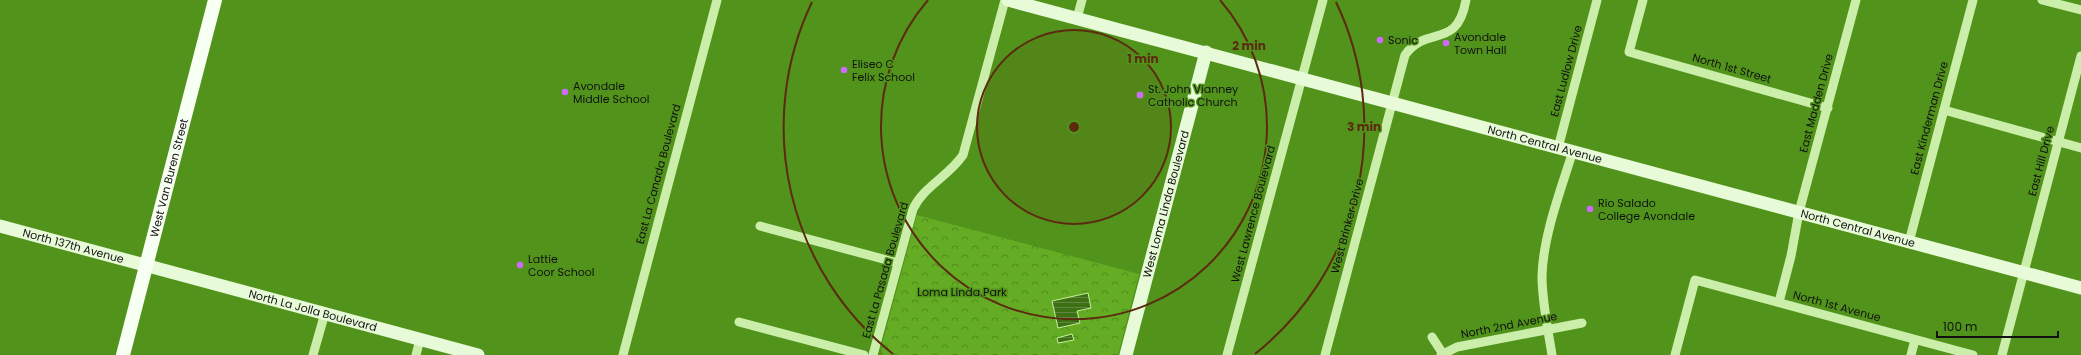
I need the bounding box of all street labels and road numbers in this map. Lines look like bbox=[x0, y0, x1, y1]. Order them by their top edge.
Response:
street label: East Ludlow Drive bbox=[1546, 23, 1586, 119]
street label: North 1st Street bbox=[1691, 49, 1773, 87]
street label: East Madden Drive bbox=[1795, 52, 1837, 154]
street label: East Kinderman Drive bbox=[1906, 59, 1952, 176]
street label: East La Canada Boulevard bbox=[632, 102, 684, 246]
street label: West Van Buren Street bbox=[146, 117, 192, 239]
street label: North Central Avenue bbox=[1486, 121, 1604, 167]
street label: East Hill Drive bbox=[2024, 124, 2058, 198]
street label: West Loma Linda Boulevard bbox=[1139, 129, 1193, 280]
street label: West Lawrence Boulevard bbox=[1227, 144, 1279, 284]
street label: West Brinker Drive bbox=[1327, 176, 1367, 275]
street label: East La Pasada Boulevard bbox=[858, 200, 912, 340]
street label: North Central Avenue bbox=[1799, 205, 1917, 251]
street label: North 137th Avenue bbox=[21, 224, 126, 267]
street label: North La Jolla Boulevard bbox=[247, 285, 379, 335]
street label: North 1st Avenue bbox=[1791, 287, 1883, 325]
street label: North 2nd Avenue bbox=[1459, 308, 1559, 342]

